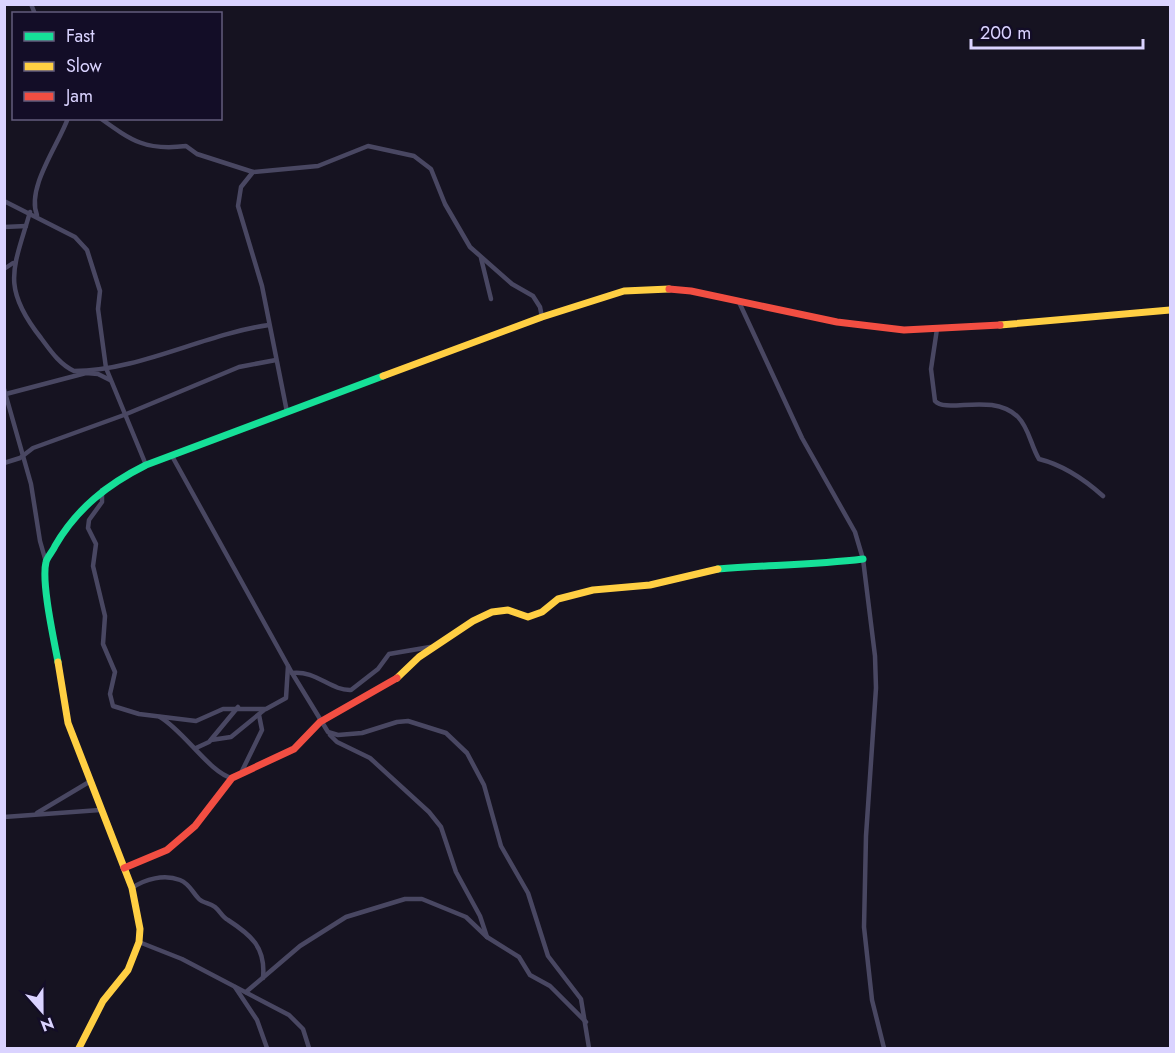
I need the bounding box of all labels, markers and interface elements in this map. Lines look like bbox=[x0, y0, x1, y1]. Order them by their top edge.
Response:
legend bbox=[12, 12, 222, 120]
scale bar bbox=[971, 12, 1144, 50]
text: 200 m bbox=[980, 20, 1031, 46]
text: Fast bbox=[66, 23, 95, 49]
text: Slow bbox=[66, 53, 103, 79]
text: Jam bbox=[64, 83, 93, 109]
north arrow bbox=[12, 981, 72, 1041]
text: N bbox=[37, 1012, 57, 1038]

